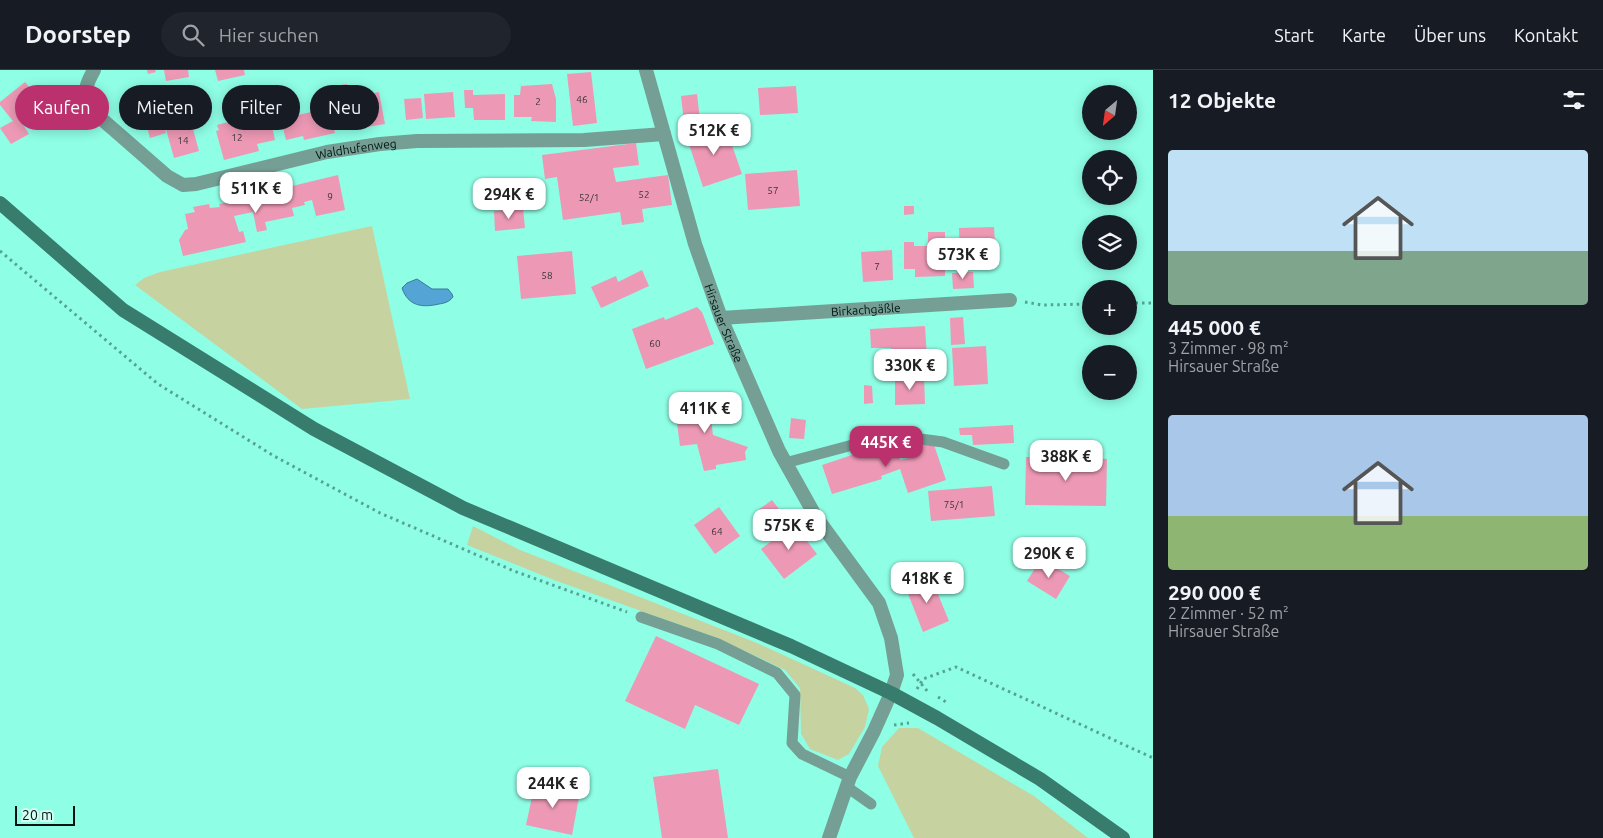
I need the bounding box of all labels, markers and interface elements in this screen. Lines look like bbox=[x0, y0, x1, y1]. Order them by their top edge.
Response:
search box bbox=[161, 12, 511, 57]
text: Doorstep bbox=[25, 21, 131, 48]
icon: search bbox=[179, 21, 207, 49]
text: Hier suchen bbox=[219, 24, 319, 46]
text: Start bbox=[1274, 25, 1314, 45]
text: Karte bbox=[1342, 25, 1386, 45]
text: Über uns bbox=[1414, 25, 1486, 45]
text: Kontakt bbox=[1514, 25, 1578, 45]
chip: Kaufen bbox=[15, 85, 109, 130]
chip: Mieten bbox=[119, 85, 212, 130]
chip: Filter bbox=[222, 85, 300, 130]
chip: Neu bbox=[310, 85, 379, 130]
north arrow bbox=[1082, 85, 1138, 140]
map controls bbox=[1082, 85, 1137, 400]
icon: filters bbox=[1560, 86, 1588, 114]
text: 12 Objekte bbox=[1168, 88, 1276, 112]
house number: 46 bbox=[576, 94, 588, 105]
house number: 2 bbox=[535, 96, 541, 107]
pin: 512K € bbox=[673, 114, 755, 156]
text: 512K € bbox=[689, 121, 739, 139]
house number: 12 bbox=[231, 132, 243, 143]
house number: 14 bbox=[177, 135, 189, 146]
street label: Waldhufenweg bbox=[314, 136, 397, 161]
button: locate bbox=[1082, 150, 1137, 205]
pin: 511K € bbox=[215, 172, 297, 214]
pin: 294K € bbox=[468, 178, 550, 220]
text: 511K € bbox=[231, 179, 281, 197]
icon: home bbox=[1333, 183, 1423, 273]
text: 294K € bbox=[484, 185, 534, 203]
house number: 57 bbox=[767, 185, 779, 196]
house number: 52 bbox=[638, 189, 650, 200]
house number: 9 bbox=[327, 191, 333, 202]
house number: 52/1 bbox=[579, 192, 599, 203]
button: layers bbox=[1082, 215, 1137, 270]
pin: 573K € bbox=[922, 238, 1004, 280]
text: 573K € bbox=[938, 245, 988, 263]
house number: 7 bbox=[874, 261, 880, 272]
house number: 58 bbox=[541, 270, 553, 281]
button: + bbox=[1082, 280, 1137, 335]
street label: Hirsauer Straße bbox=[703, 282, 746, 364]
street label: Birkachgäßle bbox=[830, 300, 901, 318]
text: 445 000 € bbox=[1168, 315, 1261, 339]
house number: 60 bbox=[649, 338, 661, 349]
text: 3 Zimmer · 98 m² bbox=[1168, 339, 1289, 357]
button: − bbox=[1082, 345, 1137, 400]
pin: 330K € bbox=[869, 348, 951, 391]
text: 330K € bbox=[885, 356, 935, 374]
text: Hirsauer Straße bbox=[1168, 357, 1279, 375]
pin: 411K € bbox=[664, 392, 746, 434]
text: 411K € bbox=[680, 399, 730, 417]
pin: 445K € bbox=[845, 426, 927, 468]
text: 445K € bbox=[861, 433, 911, 451]
pin: 388K € bbox=[1025, 440, 1107, 482]
text: 388K € bbox=[1041, 447, 1091, 465]
icon: home bbox=[1333, 448, 1423, 538]
house number: 75/1 bbox=[944, 499, 964, 510]
pin: 575K € bbox=[748, 508, 830, 551]
text: 575K € bbox=[764, 516, 814, 534]
house number: 64 bbox=[711, 526, 723, 537]
pin: 290K € bbox=[1008, 536, 1090, 579]
text: 290K € bbox=[1024, 544, 1074, 562]
pin: 418K € bbox=[886, 562, 968, 604]
text: 418K € bbox=[902, 569, 952, 587]
text: 290 000 € bbox=[1168, 580, 1261, 604]
text: 2 Zimmer · 52 m² bbox=[1168, 604, 1289, 622]
text: Hirsauer Straße bbox=[1168, 622, 1279, 640]
pin: 244K € bbox=[512, 766, 594, 809]
text: 244K € bbox=[528, 774, 578, 792]
scale bar bbox=[15, 803, 75, 826]
text: 20 m bbox=[22, 807, 53, 823]

